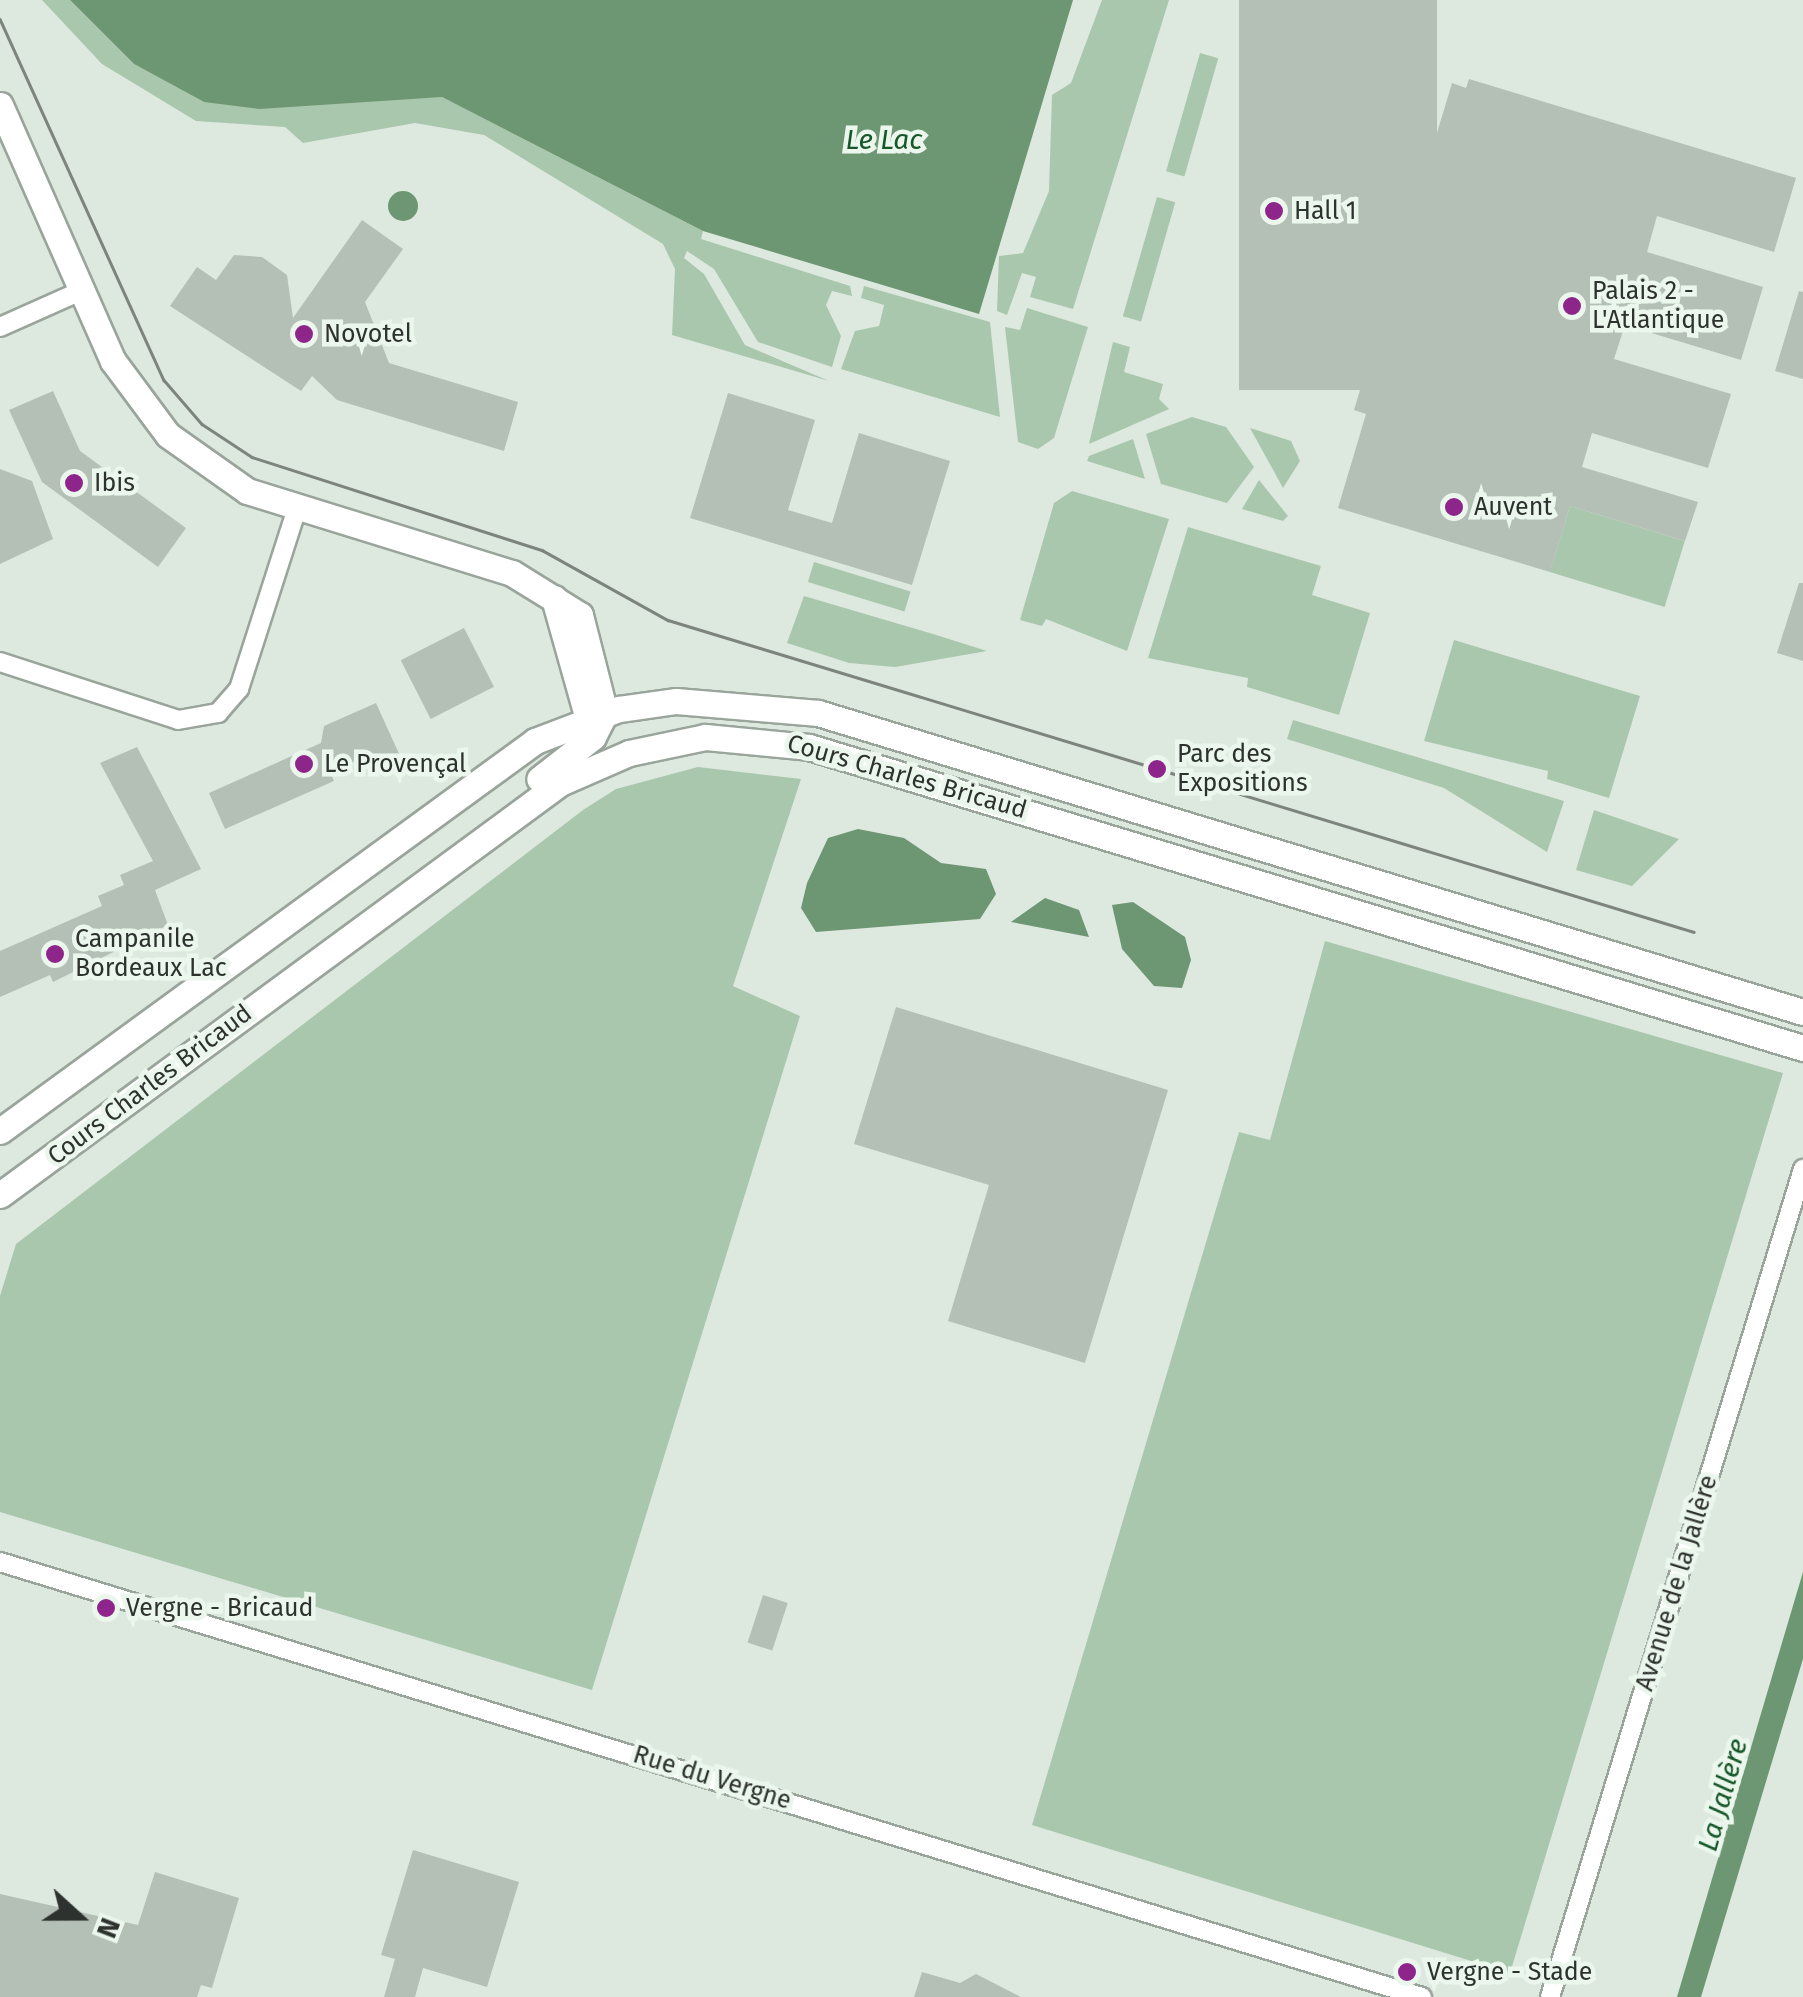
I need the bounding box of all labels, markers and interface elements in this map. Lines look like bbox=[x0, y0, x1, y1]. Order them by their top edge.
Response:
water label: Le Lac bbox=[845, 123, 923, 157]
place label: Hall 1 bbox=[1294, 196, 1356, 226]
marker: Hall 1 bbox=[1263, 200, 1285, 222]
place label: Palais 2 - L'Atlantique bbox=[1592, 277, 1724, 336]
marker: Palais 2 - L'Atlantique bbox=[1561, 295, 1583, 317]
place label: Novotel bbox=[324, 319, 412, 349]
marker: Novotel bbox=[293, 323, 315, 345]
place label: Ibis bbox=[94, 468, 135, 498]
marker: Ibis bbox=[63, 472, 85, 494]
place label: Auvent bbox=[1474, 492, 1552, 522]
marker: Auvent bbox=[1443, 496, 1465, 518]
street label: Cours Charles Bricaud bbox=[784, 728, 1030, 826]
place label: Parc des Expositions bbox=[1177, 740, 1308, 799]
place label: Le Provençal bbox=[324, 749, 466, 779]
marker: Le Provençal bbox=[293, 753, 315, 775]
marker: Parc des Expositions bbox=[1146, 758, 1168, 780]
place label: Campanile Bordeaux Lac bbox=[75, 925, 227, 984]
marker: Campanile Bordeaux Lac bbox=[44, 943, 66, 965]
street label: Cours Charles Bricaud bbox=[42, 998, 258, 1172]
street label: Avenue de la Jallère bbox=[1630, 1472, 1724, 1694]
place label: Vergne - Bricaud bbox=[126, 1593, 313, 1623]
marker: Vergne - Bricaud bbox=[95, 1597, 117, 1619]
water label: La Jallère bbox=[1691, 1735, 1755, 1855]
street label: Rue du Vergne bbox=[629, 1740, 795, 1816]
north arrow bbox=[30, 1867, 130, 1967]
text: N bbox=[90, 1913, 127, 1943]
place label: Vergne - Stade bbox=[1427, 1957, 1592, 1987]
marker: Vergne - Stade bbox=[1396, 1961, 1418, 1983]

